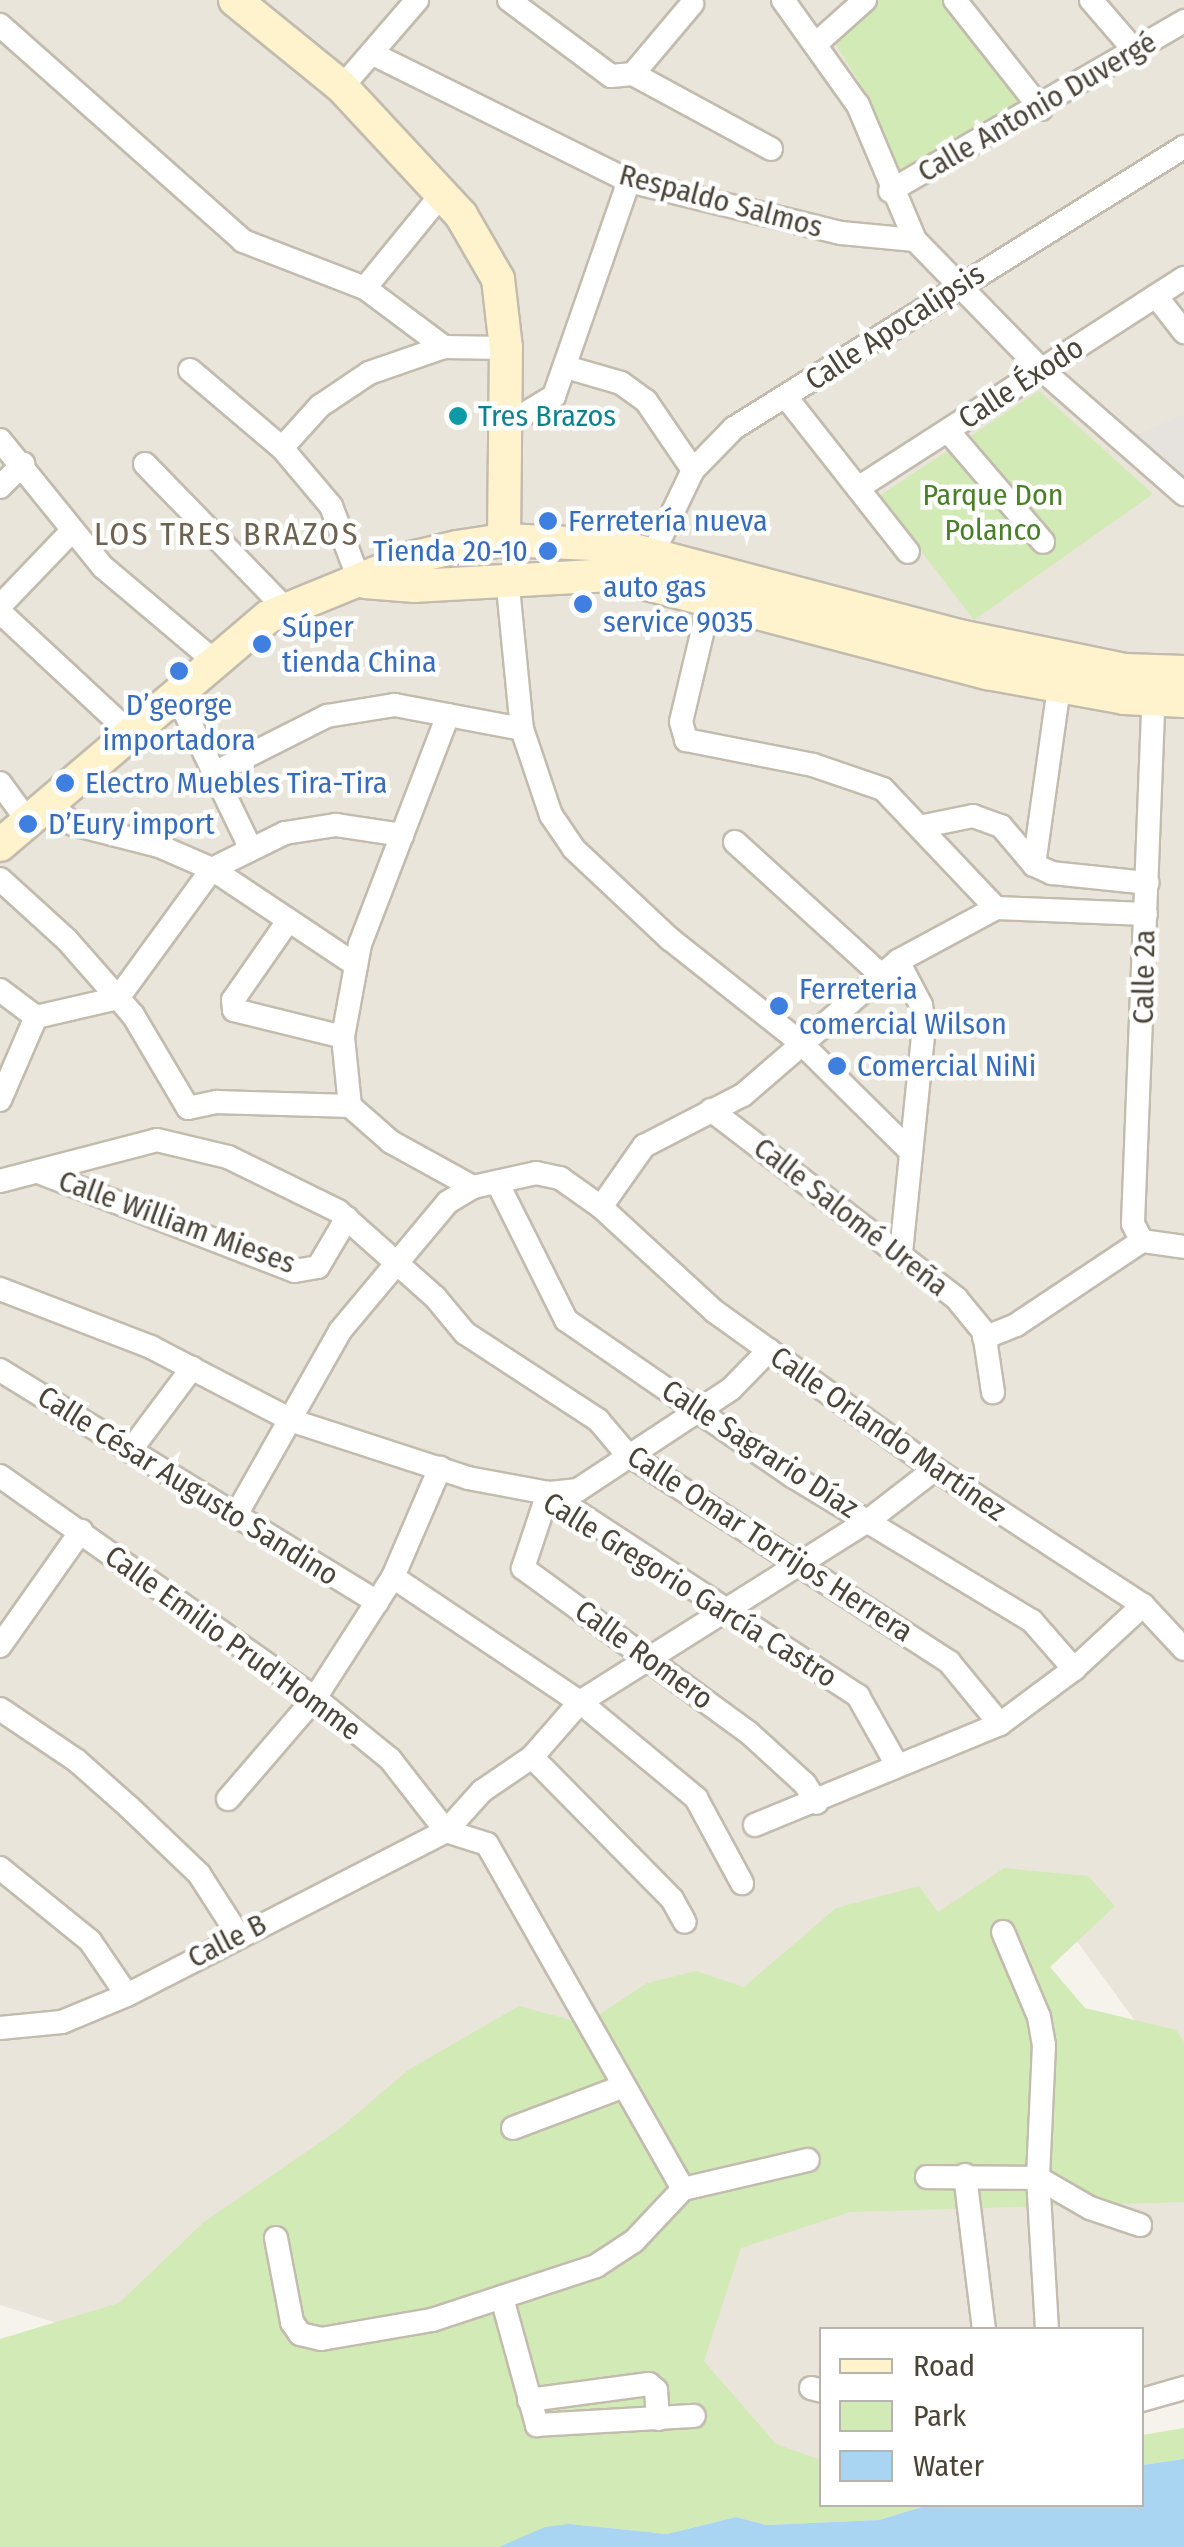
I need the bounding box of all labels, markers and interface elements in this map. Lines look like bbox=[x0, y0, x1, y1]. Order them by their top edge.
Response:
street label: Calle Antonio Duvergé bbox=[911, 24, 1163, 190]
street label: Respaldo Salmos bbox=[615, 157, 827, 245]
street label: Calle Apocalipsis bbox=[799, 256, 991, 398]
street label: Calle Éxodo bbox=[952, 329, 1090, 437]
place label: Tres Brazos bbox=[478, 398, 616, 434]
marker: Tres Brazos bbox=[447, 405, 469, 427]
park label: Parque Don Polanco bbox=[922, 477, 1064, 548]
place label: Ferretería nueva bbox=[568, 503, 768, 539]
marker: Ferretería nueva bbox=[537, 510, 559, 532]
district label: LOS TRES BRAZOS bbox=[94, 515, 360, 553]
place label: Tienda 20-10 bbox=[373, 533, 528, 569]
marker: Tienda 20-10 bbox=[537, 540, 559, 562]
place label: auto gas service 9035 bbox=[603, 569, 753, 640]
marker: auto gas service 9035 bbox=[572, 593, 594, 615]
place label: Súper tienda China bbox=[282, 609, 437, 680]
marker: Súper tienda China bbox=[251, 633, 273, 655]
marker: D’george importadora bbox=[168, 660, 190, 682]
place label: D’george importadora bbox=[102, 687, 256, 758]
place label: Electro Muebles Tira-Tira bbox=[85, 765, 387, 801]
marker: Electro Muebles Tira-Tira bbox=[54, 772, 76, 794]
place label: D’Eury import bbox=[48, 806, 215, 842]
marker: D’Eury import bbox=[17, 813, 39, 835]
street label: Calle 2a bbox=[1125, 929, 1163, 1025]
place label: Ferreteria comercial Wilson bbox=[799, 971, 1007, 1042]
marker: Ferreteria comercial Wilson bbox=[768, 995, 790, 1017]
place label: Comercial NiNi bbox=[857, 1048, 1036, 1084]
marker: Comercial NiNi bbox=[826, 1055, 848, 1077]
street label: Calle Salomé Ureña bbox=[746, 1130, 956, 1304]
street label: Calle William Mieses bbox=[54, 1162, 300, 1282]
street label: Calle Orlando Martínez bbox=[763, 1339, 1013, 1529]
street label: Calle Sagrario Díaz bbox=[655, 1372, 865, 1526]
street label: Calle César Augusto Sandino bbox=[31, 1379, 345, 1593]
street label: Calle Omar Torrijos Herrera bbox=[621, 1438, 919, 1650]
street label: Calle Gregorio García Castro bbox=[536, 1485, 844, 1695]
street label: Calle Emilio Prud'Homme bbox=[98, 1538, 368, 1748]
street label: Calle Romero bbox=[568, 1593, 720, 1717]
street label: Calle B bbox=[182, 1906, 272, 1976]
legend bbox=[819, 2327, 1144, 2507]
text: Road bbox=[913, 2348, 975, 2384]
text: Park bbox=[913, 2398, 966, 2434]
text: Water bbox=[913, 2448, 984, 2484]

